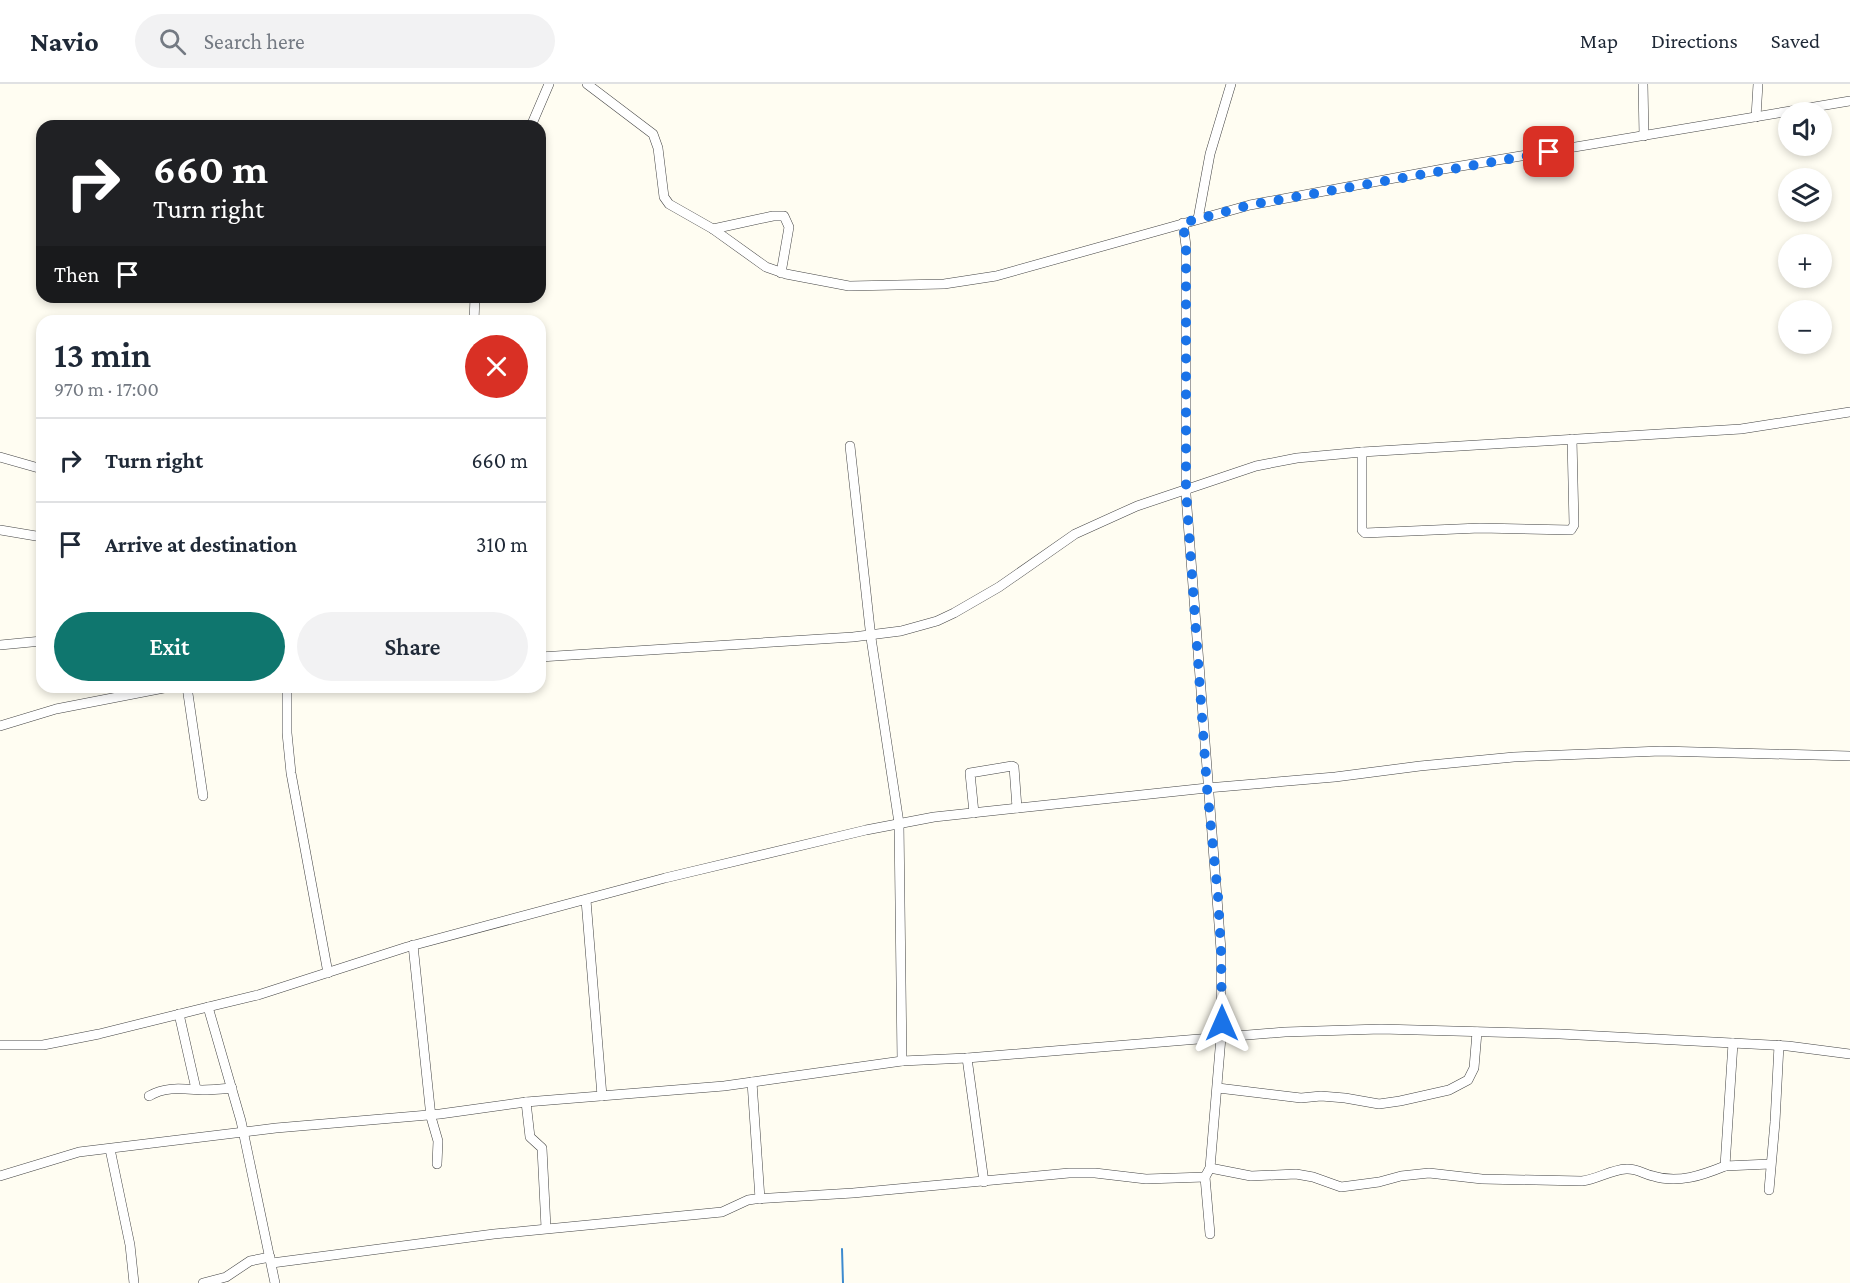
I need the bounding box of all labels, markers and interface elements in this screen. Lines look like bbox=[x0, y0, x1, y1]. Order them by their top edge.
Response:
search box bbox=[135, 14, 555, 68]
icon: search bbox=[156, 25, 189, 58]
text: Navio bbox=[30, 26, 99, 57]
text: Search here bbox=[204, 29, 305, 54]
text: Map bbox=[1580, 29, 1618, 53]
text: Directions bbox=[1651, 29, 1738, 53]
text: Saved bbox=[1771, 29, 1820, 53]
map controls bbox=[1778, 102, 1832, 354]
button: sound bbox=[1778, 102, 1832, 156]
pin bbox=[1523, 126, 1574, 177]
icon: arrive bbox=[1532, 135, 1565, 168]
icon: right bbox=[54, 144, 132, 222]
text: 660 m bbox=[153, 145, 268, 192]
button: layers bbox=[1778, 168, 1832, 222]
text: Turn right bbox=[153, 194, 264, 224]
button: + bbox=[1778, 234, 1832, 288]
icon: arrive bbox=[111, 258, 144, 291]
text: Then bbox=[54, 262, 99, 287]
button: − bbox=[1778, 300, 1832, 354]
text: 13 min bbox=[54, 335, 151, 375]
button: close bbox=[465, 335, 528, 398]
text: 970 m · 17:00 bbox=[54, 378, 159, 400]
icon: right bbox=[54, 444, 87, 477]
text: Turn right bbox=[105, 448, 203, 473]
text: 660 m bbox=[471, 448, 528, 473]
icon: arrive bbox=[54, 528, 87, 561]
text: Arrive at destination bbox=[105, 532, 297, 557]
text: 310 m bbox=[476, 532, 528, 557]
button: Exit bbox=[54, 612, 285, 681]
button: Share bbox=[297, 612, 528, 681]
position arrow bbox=[1190, 991, 1254, 1055]

